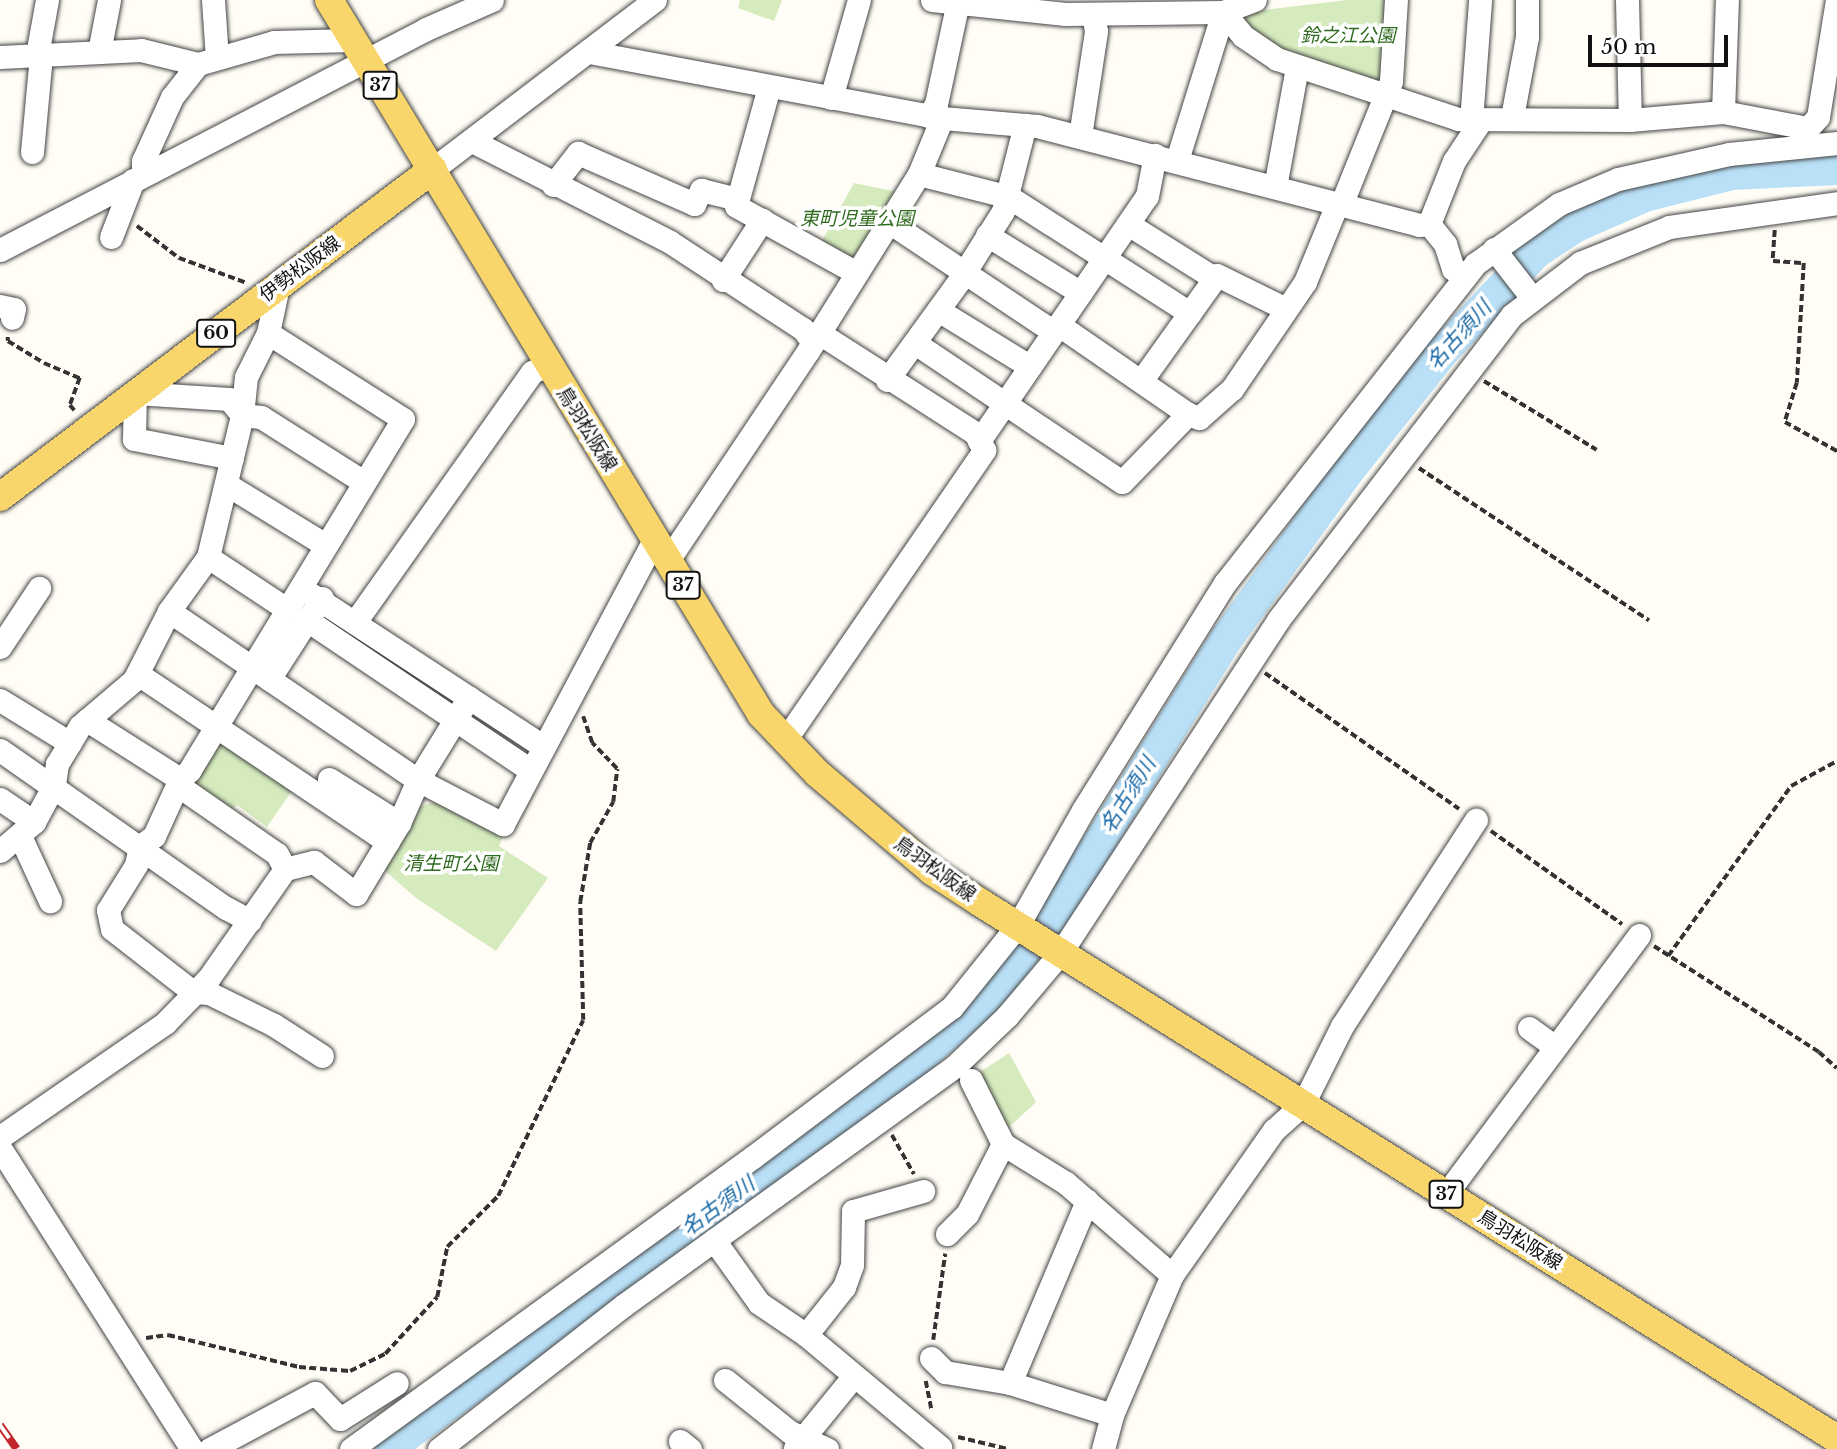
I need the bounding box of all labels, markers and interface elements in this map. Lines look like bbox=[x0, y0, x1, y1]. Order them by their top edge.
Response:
scale bar bbox=[1592, 21, 1732, 65]
park label: 鈴之江公園 bbox=[1301, 25, 1395, 47]
text: 50 m bbox=[1601, 34, 1656, 60]
road number: 37 bbox=[362, 70, 398, 100]
park label: 東町児童公園 bbox=[800, 208, 914, 230]
street label: 伊勢松阪線 bbox=[255, 231, 345, 307]
water label: 名古須川 bbox=[1422, 295, 1496, 375]
road number: 60 bbox=[195, 318, 237, 348]
street label: 鳥羽松阪線 bbox=[552, 383, 622, 475]
road number: 37 bbox=[666, 570, 700, 600]
water label: 名古須川 bbox=[1095, 753, 1161, 837]
street label: 鳥羽松阪線 bbox=[890, 832, 980, 906]
park label: 清生町公園 bbox=[404, 853, 498, 875]
water label: 名古須川 bbox=[677, 1171, 759, 1241]
road number: 37 bbox=[1428, 1180, 1464, 1209]
street label: 鳥羽松阪線 bbox=[1474, 1205, 1566, 1275]

